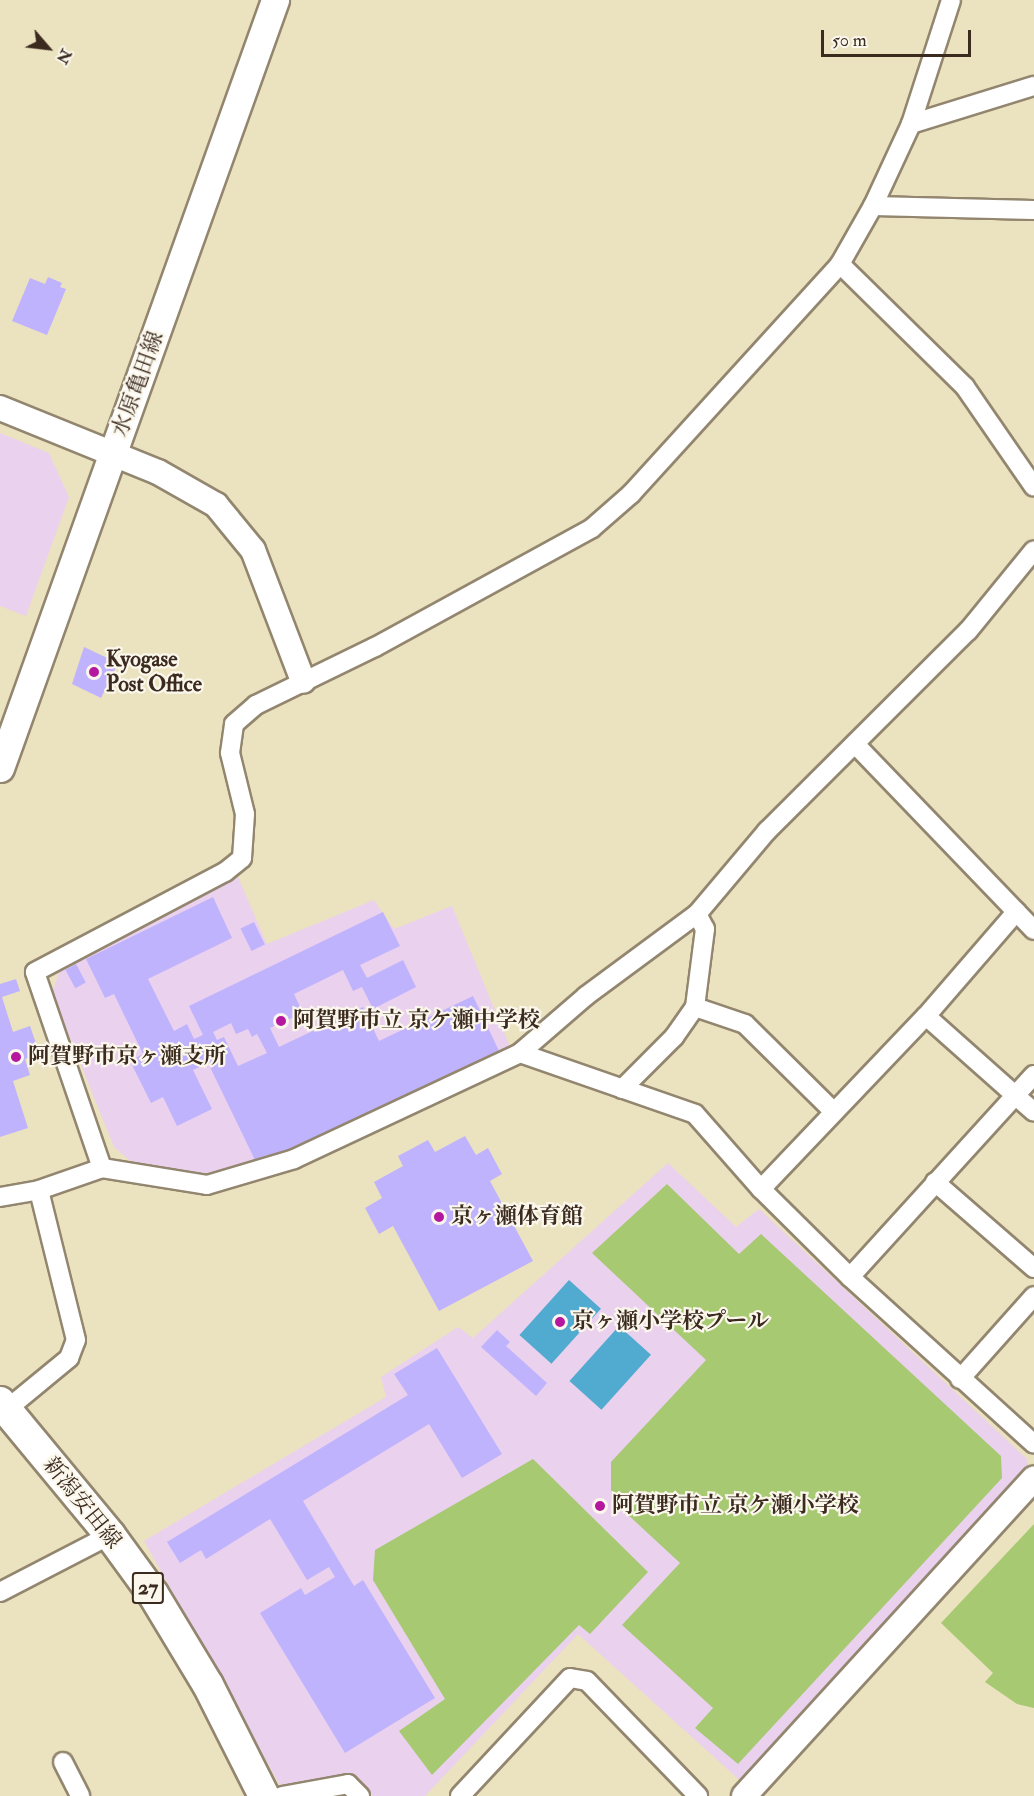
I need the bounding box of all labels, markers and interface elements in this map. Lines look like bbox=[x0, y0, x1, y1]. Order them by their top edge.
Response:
north arrow bbox=[18, 18, 78, 78]
scale bar bbox=[824, 18, 974, 56]
text: 50 m bbox=[832, 29, 867, 52]
text: N bbox=[52, 45, 76, 67]
street label: 水原亀田線 bbox=[107, 328, 169, 440]
place label: Kyogase Post Office bbox=[106, 646, 202, 698]
marker: Kyogase Post Office bbox=[87, 665, 101, 679]
place label: 阿賀野市立 京ケ瀬中学校 bbox=[293, 1008, 540, 1034]
marker: 阿賀野市立 京ケ瀬中学校 bbox=[274, 1014, 288, 1028]
place label: 阿賀野市京ヶ瀬支所 bbox=[28, 1044, 226, 1070]
marker: 阿賀野市京ヶ瀬支所 bbox=[9, 1050, 23, 1064]
place label: 京ヶ瀬体育館 bbox=[451, 1204, 583, 1230]
marker: 京ヶ瀬体育館 bbox=[432, 1210, 446, 1224]
place label: 京ヶ瀬小学校プール bbox=[572, 1309, 769, 1335]
marker: 京ヶ瀬小学校プール bbox=[553, 1315, 567, 1329]
street label: 新潟安田線 bbox=[37, 1452, 127, 1554]
place label: 阿賀野市立 京ケ瀬小学校 bbox=[612, 1493, 859, 1519]
marker: 阿賀野市立 京ケ瀬小学校 bbox=[593, 1499, 607, 1513]
road number: 27 bbox=[132, 1570, 164, 1606]

